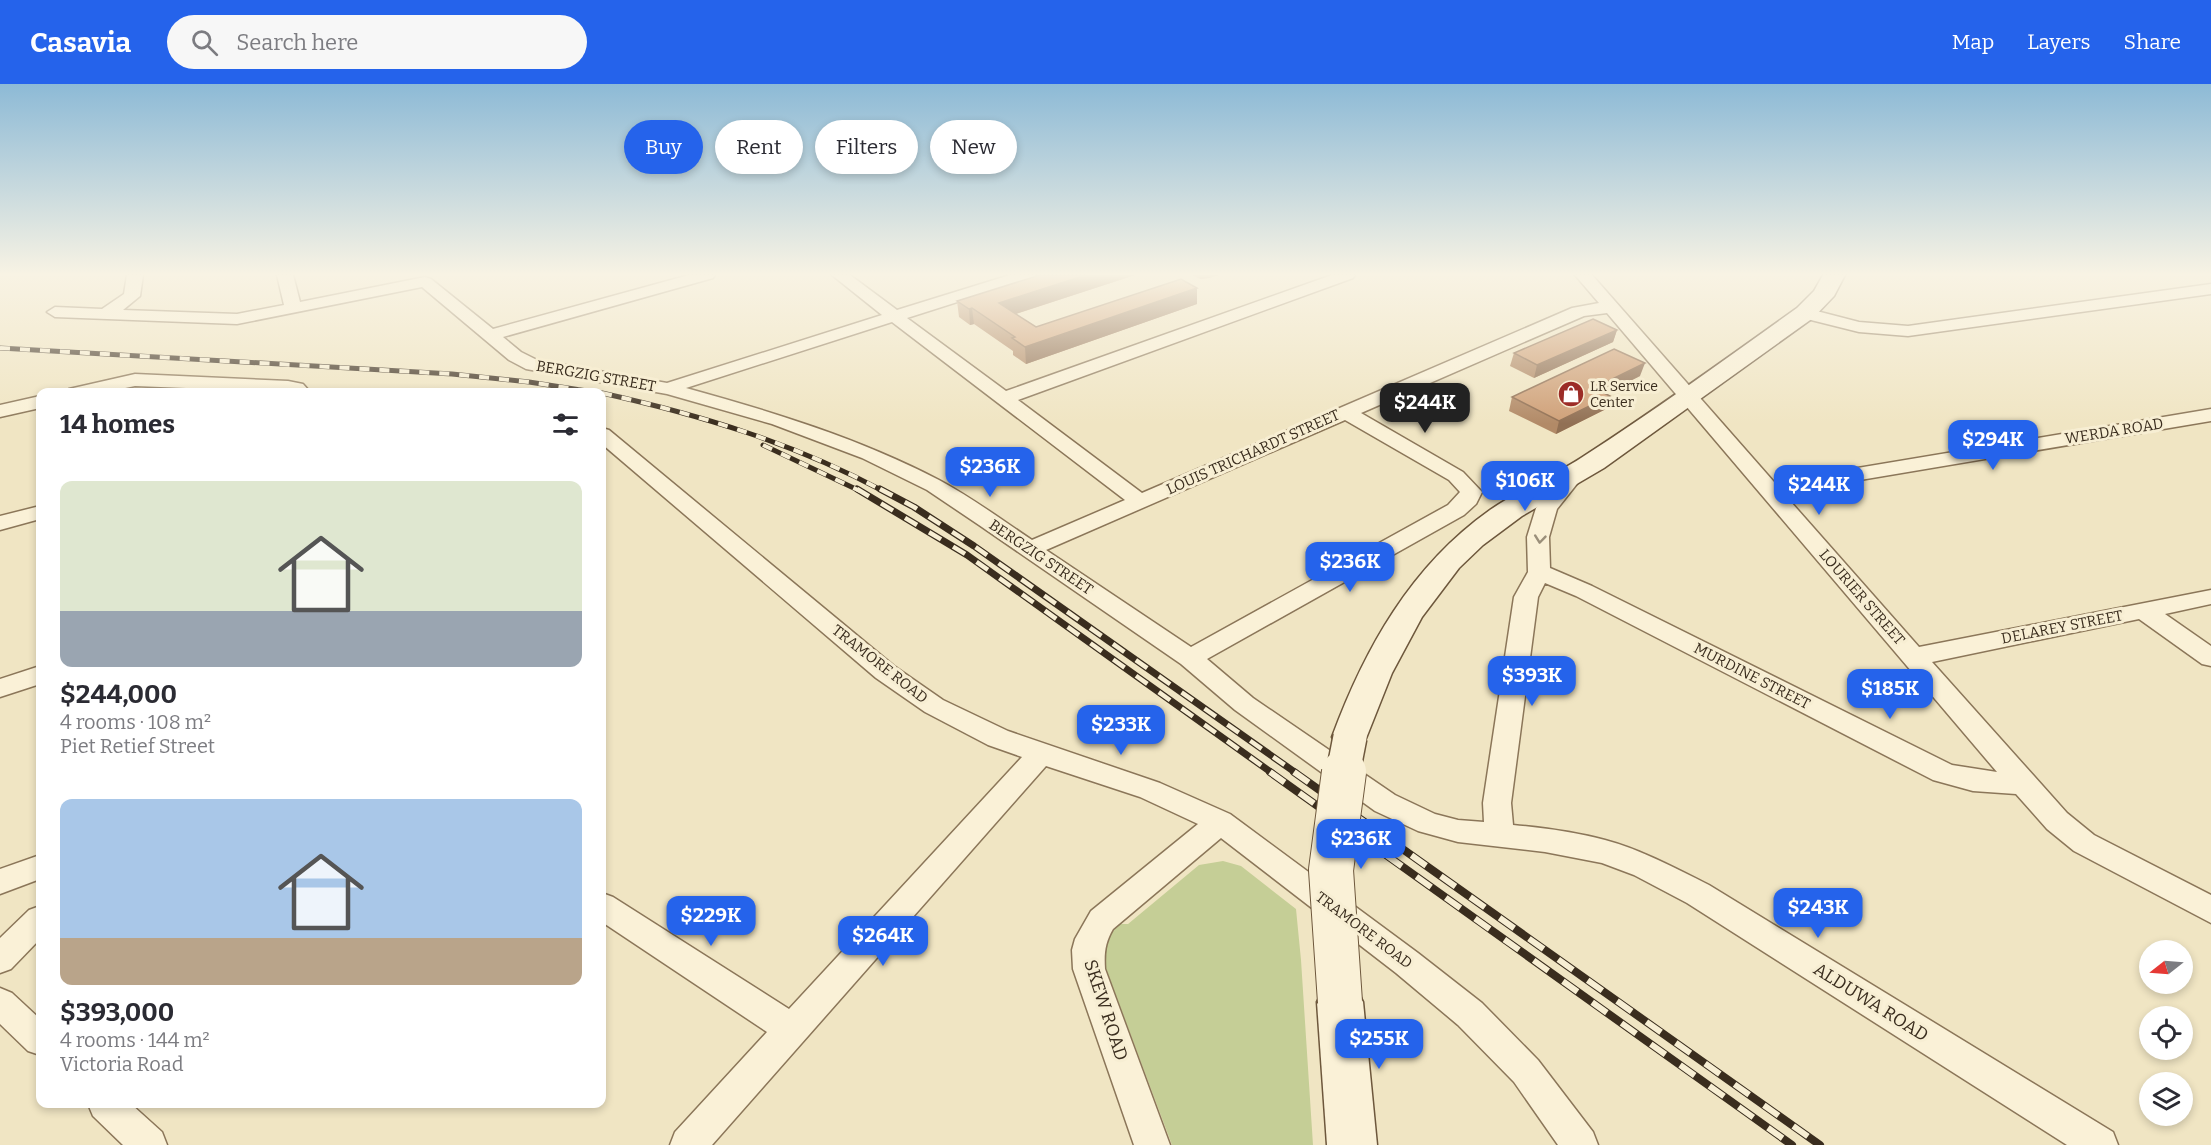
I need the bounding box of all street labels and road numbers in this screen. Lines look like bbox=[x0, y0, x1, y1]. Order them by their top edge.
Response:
street label: BERGZIG STREET bbox=[535, 357, 657, 395]
street label: LOUIS TRICHARDT STREET bbox=[1164, 406, 1343, 498]
street label: WERDA ROAD bbox=[2063, 414, 2165, 448]
street label: BERGZIG STREET bbox=[986, 516, 1096, 598]
street label: LOURIER STREET bbox=[1816, 545, 1909, 649]
street label: DELAREY STREET bbox=[2000, 606, 2125, 648]
street label: TRAMORE ROAD bbox=[829, 621, 931, 707]
street label: MURDINE STREET bbox=[1691, 639, 1813, 713]
street label: TRAMORE ROAD bbox=[1312, 888, 1416, 972]
street label: SKEW ROAD bbox=[1079, 957, 1133, 1063]
street label: ALDUWA ROAD bbox=[1810, 958, 1932, 1046]

